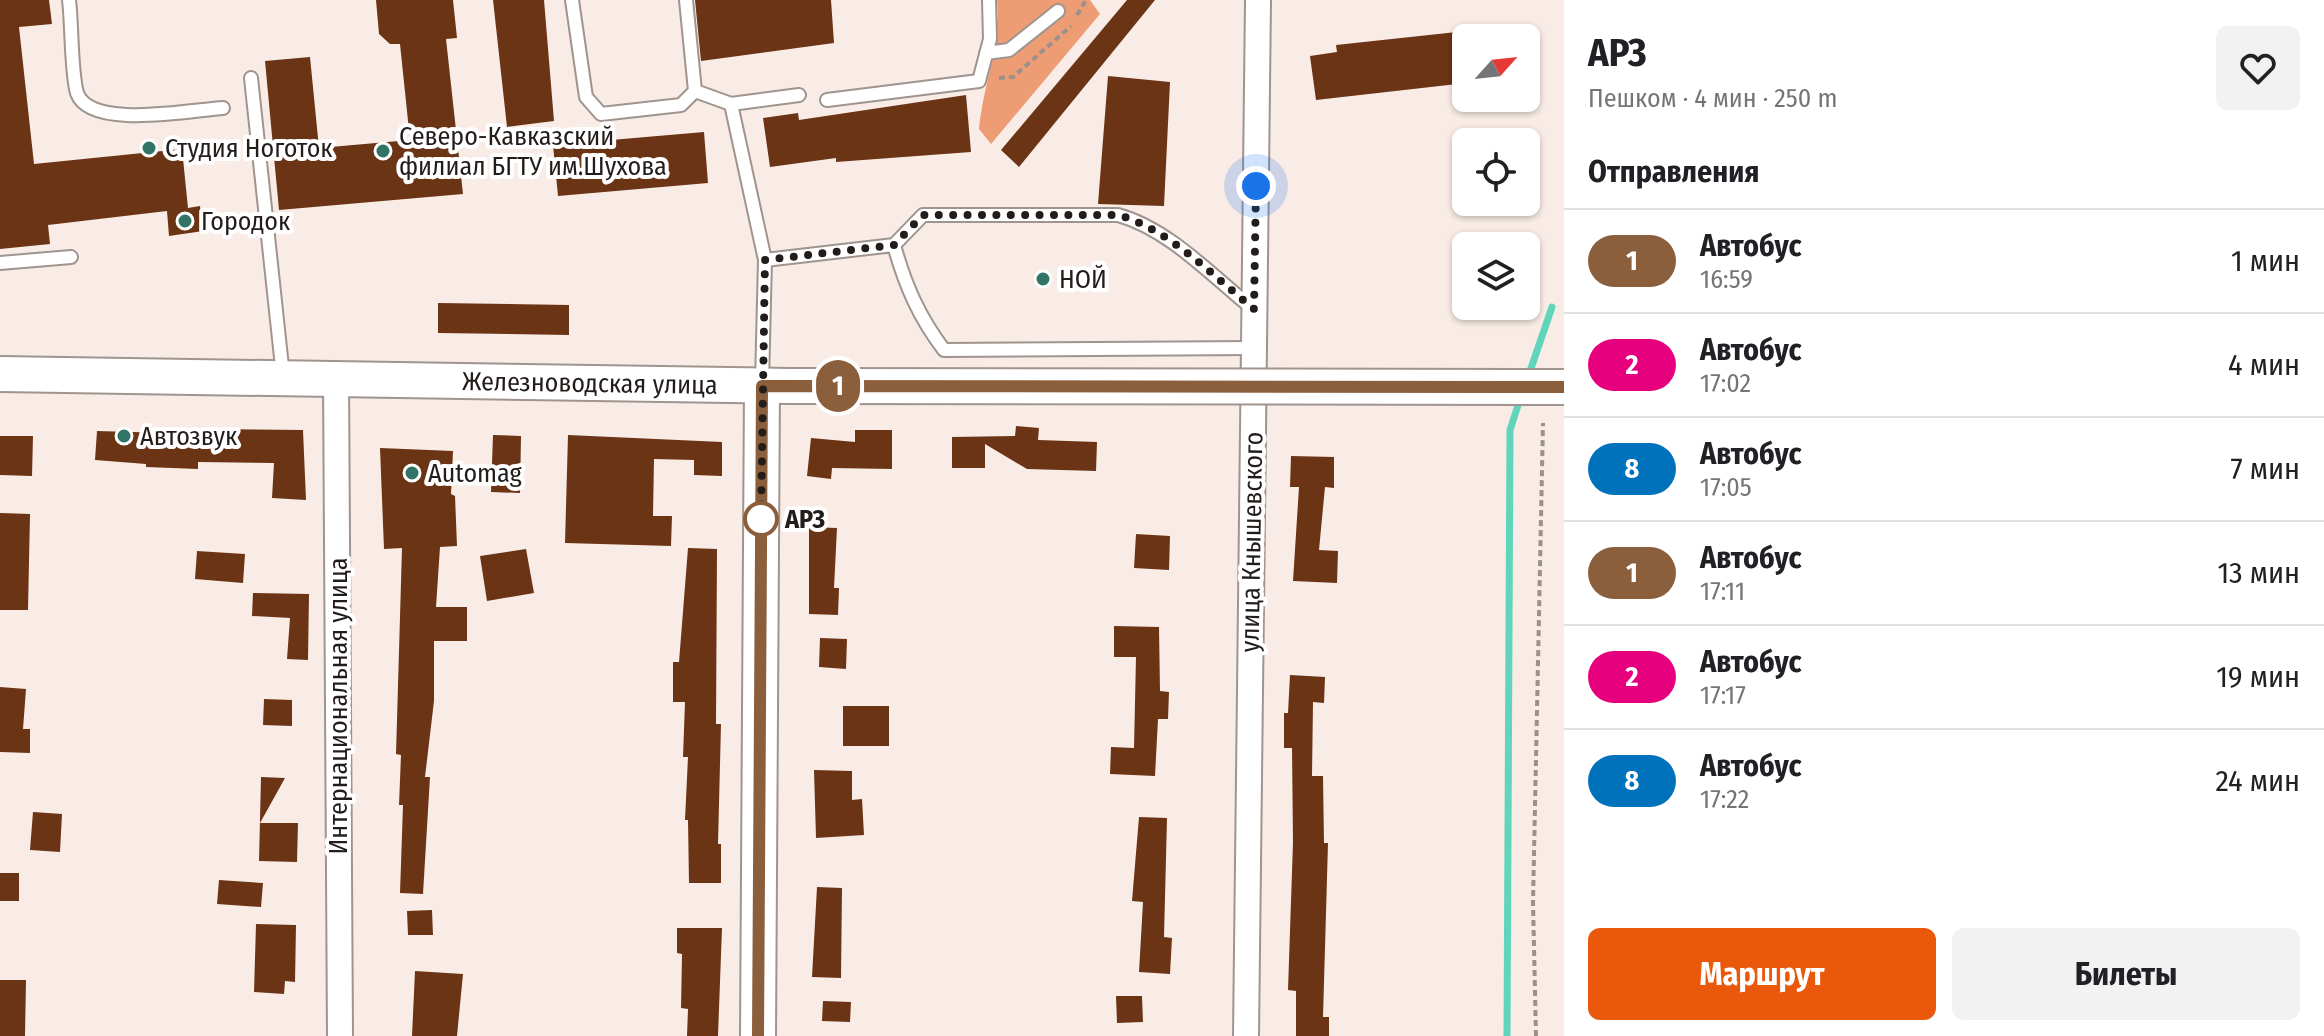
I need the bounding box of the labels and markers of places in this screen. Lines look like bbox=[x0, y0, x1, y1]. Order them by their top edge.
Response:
place label: Северо-Кавказский филиал БГТУ им.Шухова bbox=[399, 121, 667, 182]
place label: Студия Ноготок bbox=[165, 133, 333, 164]
marker: Студия Ноготок bbox=[140, 139, 158, 157]
marker: Северо-Кавказский филиал БГТУ им.Шухова bbox=[374, 142, 392, 160]
place label: Городок bbox=[201, 206, 290, 237]
marker: Городок bbox=[176, 212, 194, 230]
place label: НОЙ bbox=[1059, 264, 1107, 295]
marker: НОЙ bbox=[1034, 270, 1052, 288]
place label: Автозвук bbox=[140, 421, 237, 452]
marker: Автозвук bbox=[115, 427, 133, 445]
place label: Automag bbox=[428, 458, 523, 489]
marker: Automag bbox=[403, 464, 421, 482]
marker: АРЗ bbox=[744, 502, 778, 536]
place label: АРЗ bbox=[784, 504, 825, 535]

